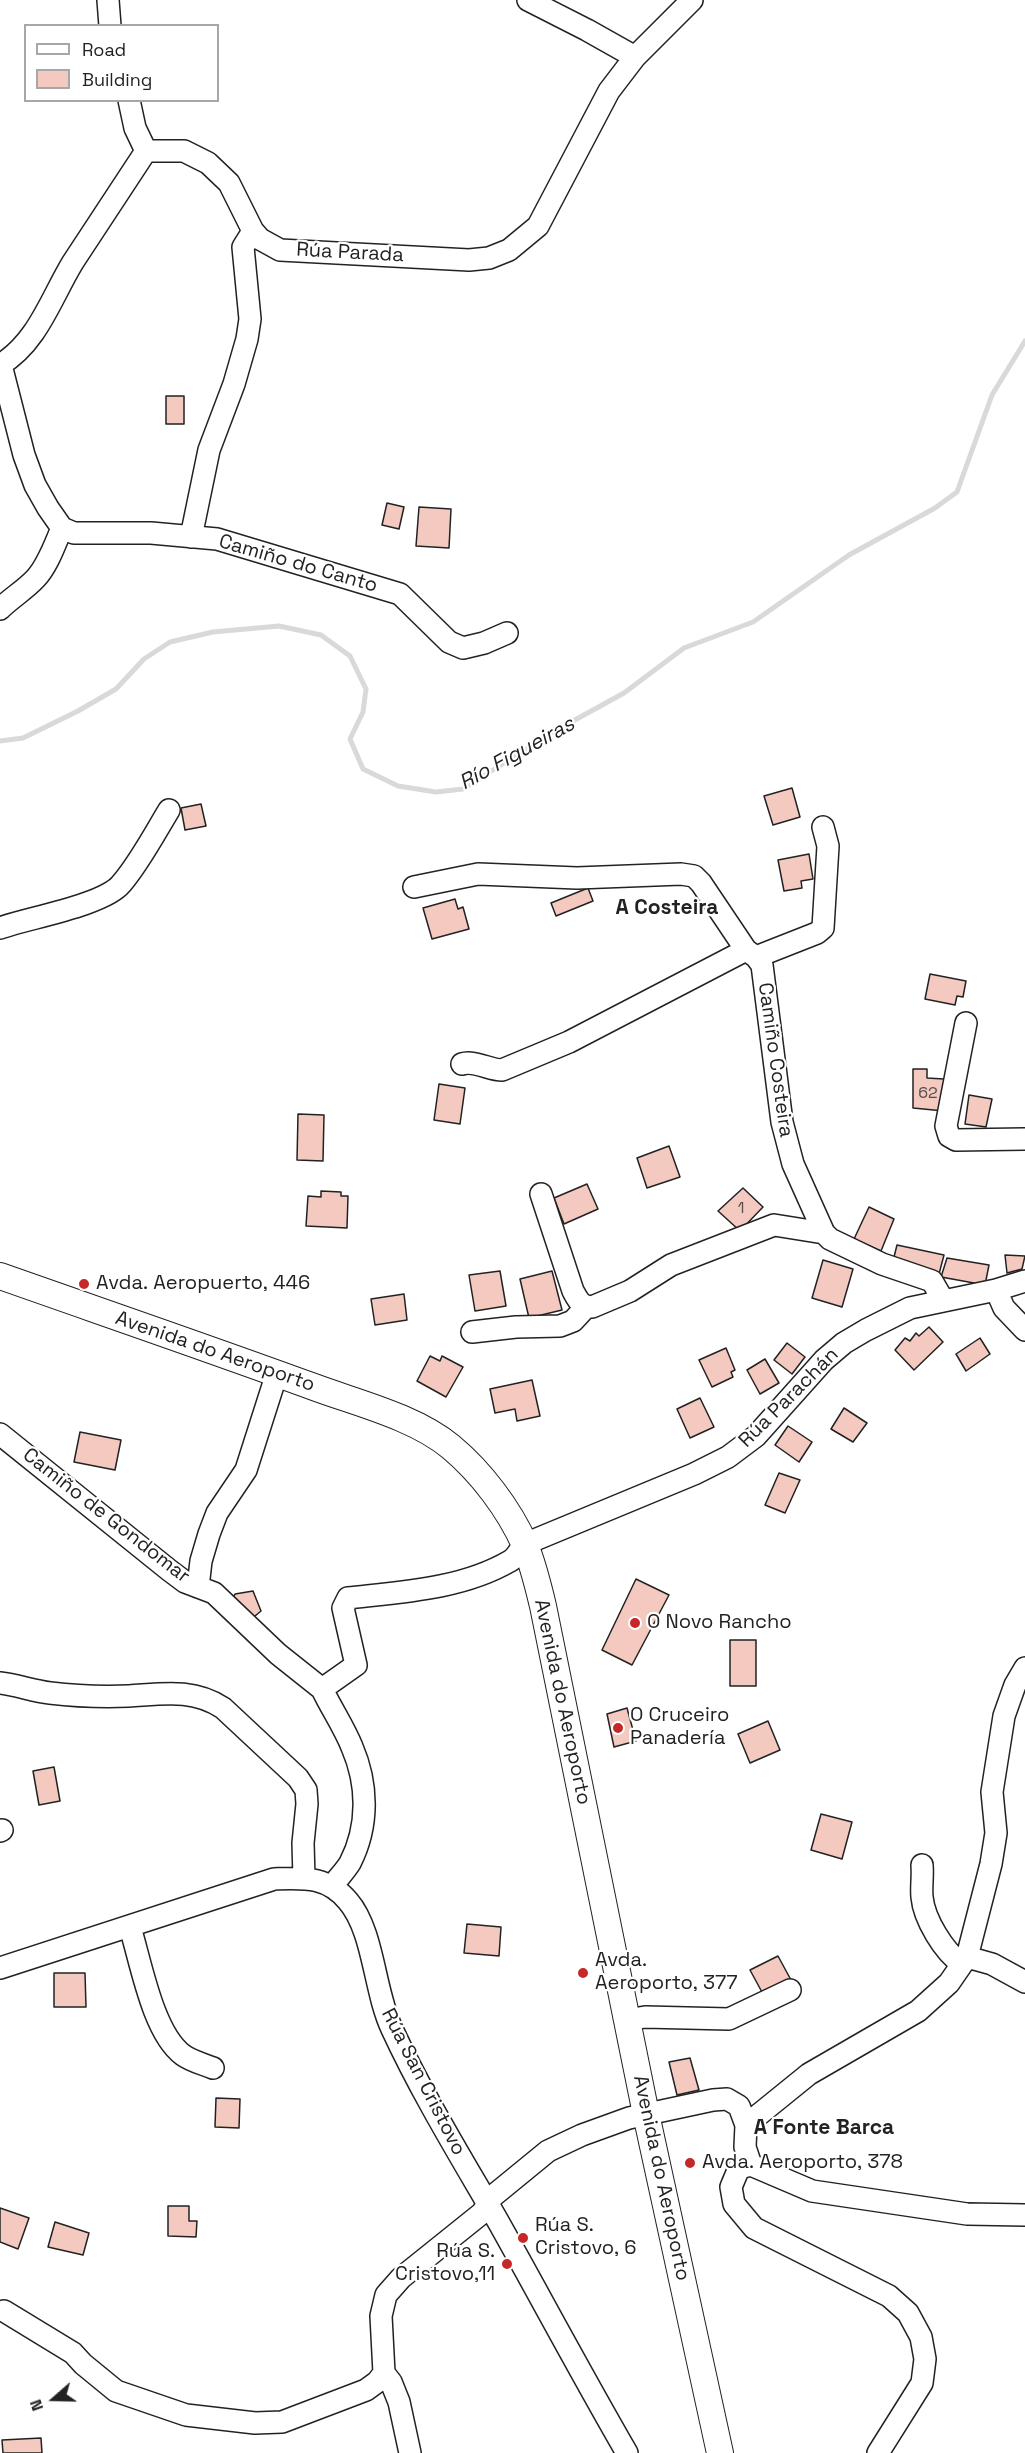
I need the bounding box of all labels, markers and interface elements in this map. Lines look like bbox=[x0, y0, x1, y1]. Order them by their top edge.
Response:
legend bbox=[24, 24, 219, 102]
text: Road bbox=[82, 38, 126, 61]
text: Building bbox=[82, 68, 152, 91]
street label: Rúa Parada bbox=[296, 238, 404, 268]
street label: Camiño do Canto bbox=[216, 530, 380, 598]
water label: Río Figueiras bbox=[455, 712, 579, 796]
district label: A Costeira bbox=[616, 895, 718, 921]
street label: Camiño Costeira bbox=[752, 981, 798, 1139]
house number: 62 bbox=[918, 1084, 938, 1104]
house number: 1 bbox=[738, 1199, 744, 1219]
place label: Avda. Aeropuerto, 446 bbox=[96, 1272, 310, 1296]
marker: Avda. Aeropuerto, 446 bbox=[77, 1277, 91, 1291]
street label: Avenida do Aeroporto bbox=[112, 1307, 318, 1397]
street label: Rúa Parachán bbox=[734, 1343, 844, 1453]
street label: Camiño de Gondomar bbox=[18, 1443, 194, 1589]
street label: Avenida do Aeroporto bbox=[528, 1597, 596, 1807]
place label: O Novo Rancho bbox=[647, 1611, 792, 1635]
marker: O Novo Rancho bbox=[628, 1616, 642, 1630]
place label: O Cruceiro Panadería bbox=[630, 1704, 729, 1751]
marker: O Cruceiro Panadería bbox=[611, 1721, 625, 1735]
place label: Avda. Aeroporto, 377 bbox=[595, 1949, 738, 1996]
marker: Avda. Aeroporto, 377 bbox=[576, 1966, 590, 1980]
street label: Rúa San Cristovo bbox=[376, 2004, 470, 2160]
street label: Avenida do Aeroporto bbox=[627, 2073, 695, 2283]
district label: A Fonte Barca bbox=[754, 2115, 894, 2141]
place label: Avda. Aeroporto, 378 bbox=[702, 2151, 903, 2175]
marker: Avda. Aeroporto, 378 bbox=[683, 2156, 697, 2170]
place label: Rúa S. Cristovo, 6 bbox=[535, 2214, 636, 2261]
marker: Rúa S. Cristovo, 6 bbox=[516, 2231, 530, 2245]
place label: Rúa S. Cristovo,11 bbox=[395, 2240, 495, 2287]
marker: Rúa S. Cristovo,11 bbox=[500, 2257, 514, 2271]
north arrow bbox=[24, 2369, 84, 2429]
text: N bbox=[25, 2397, 48, 2414]

